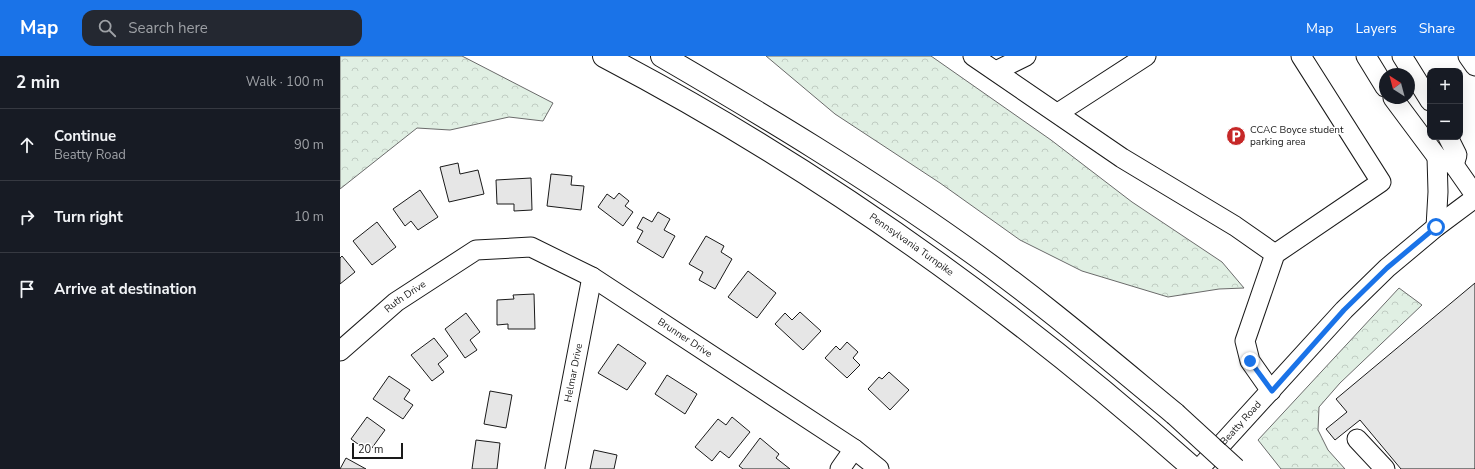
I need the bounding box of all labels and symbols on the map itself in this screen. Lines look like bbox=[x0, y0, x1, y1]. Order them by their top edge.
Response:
north arrow bbox=[1379, 68, 1415, 104]
place label: CCAC Boyce student parking area bbox=[1250, 123, 1344, 149]
parking icon: CCAC Boyce student parking area bbox=[1225, 125, 1247, 147]
street label: Pennsylvania Turnpike bbox=[866, 210, 957, 279]
route start bbox=[1427, 218, 1445, 236]
street label: Ruth Drive bbox=[381, 277, 429, 316]
street label: Brunner Drive bbox=[655, 315, 715, 361]
street label: Helmar Drive bbox=[561, 342, 586, 403]
route end bbox=[1241, 352, 1259, 370]
street label: Beatty Road bbox=[1217, 398, 1265, 448]
scale bar bbox=[352, 441, 403, 460]

